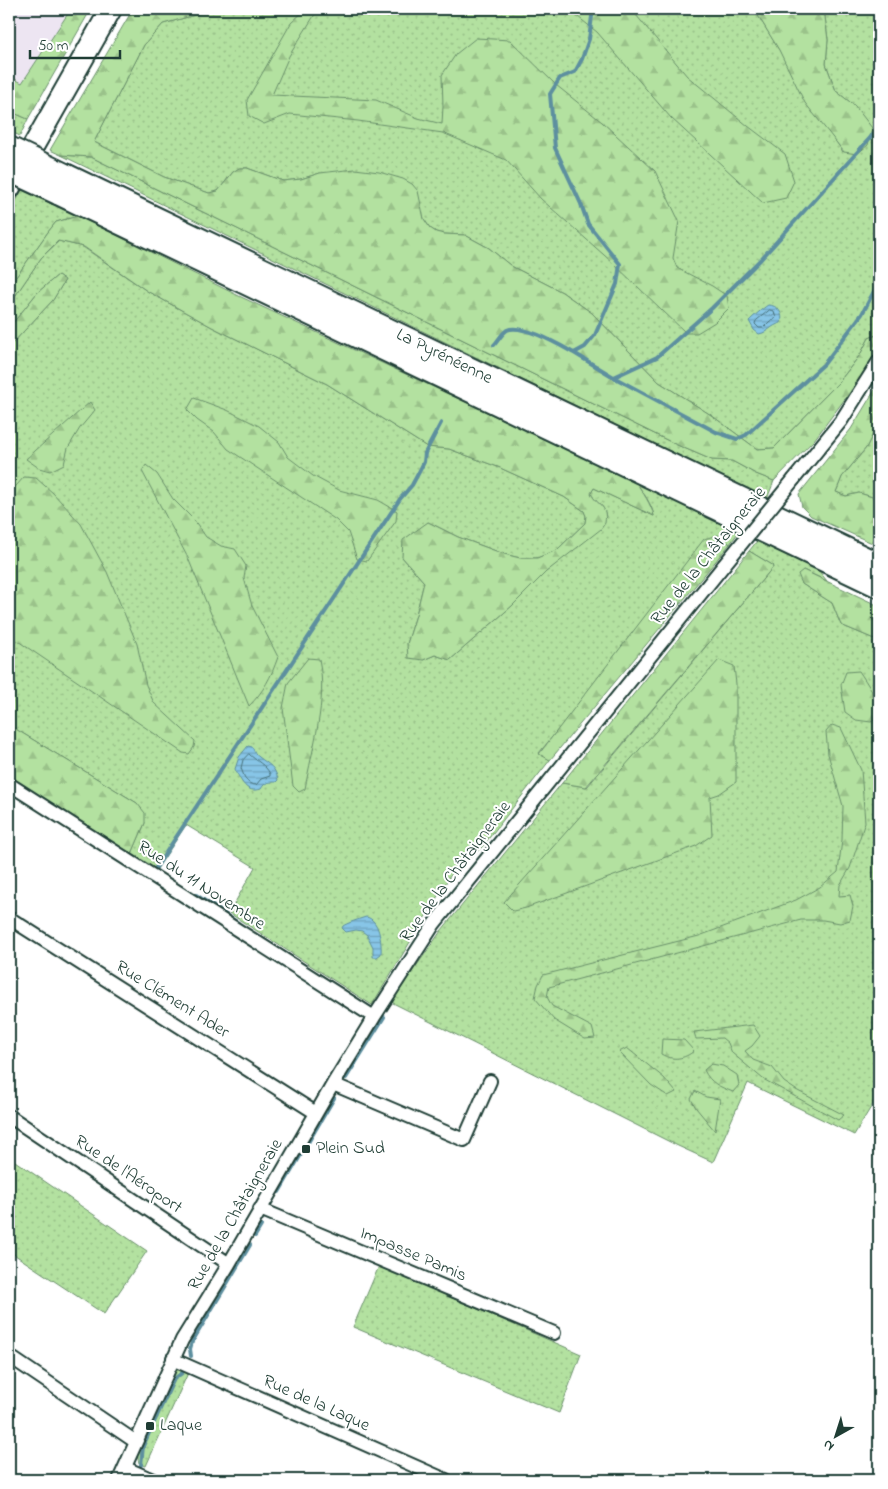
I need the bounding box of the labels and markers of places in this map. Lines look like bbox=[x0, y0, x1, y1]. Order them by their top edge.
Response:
place label: Plein Sud bbox=[316, 1136, 385, 1162]
marker: Plein Sud bbox=[300, 1143, 312, 1155]
place label: Laque bbox=[160, 1413, 203, 1439]
marker: Laque bbox=[144, 1420, 156, 1432]

